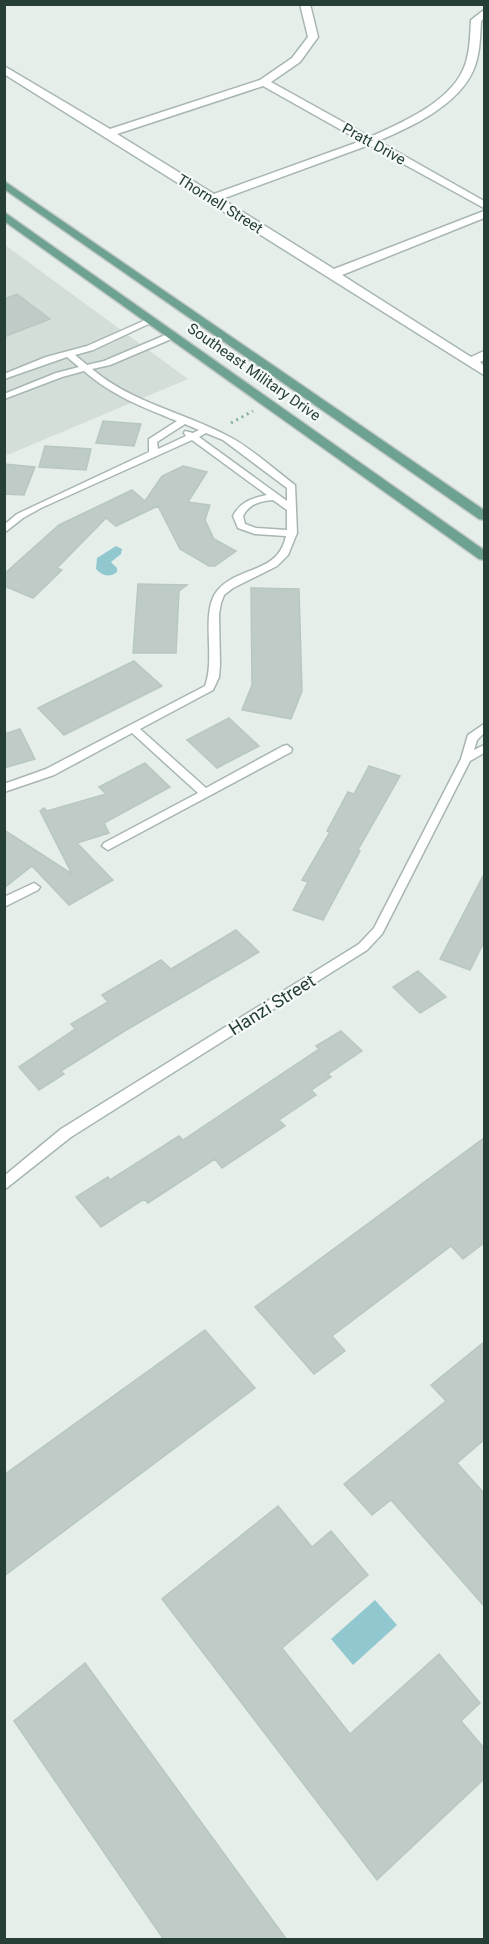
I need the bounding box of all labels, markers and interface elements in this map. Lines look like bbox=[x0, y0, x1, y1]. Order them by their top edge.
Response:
street label: Pratt Drive bbox=[339, 119, 409, 169]
street label: Thornell Street bbox=[174, 170, 266, 238]
street label: Southeast Military Drive bbox=[184, 319, 324, 425]
street label: Hanzi Street bbox=[225, 970, 319, 1039]

